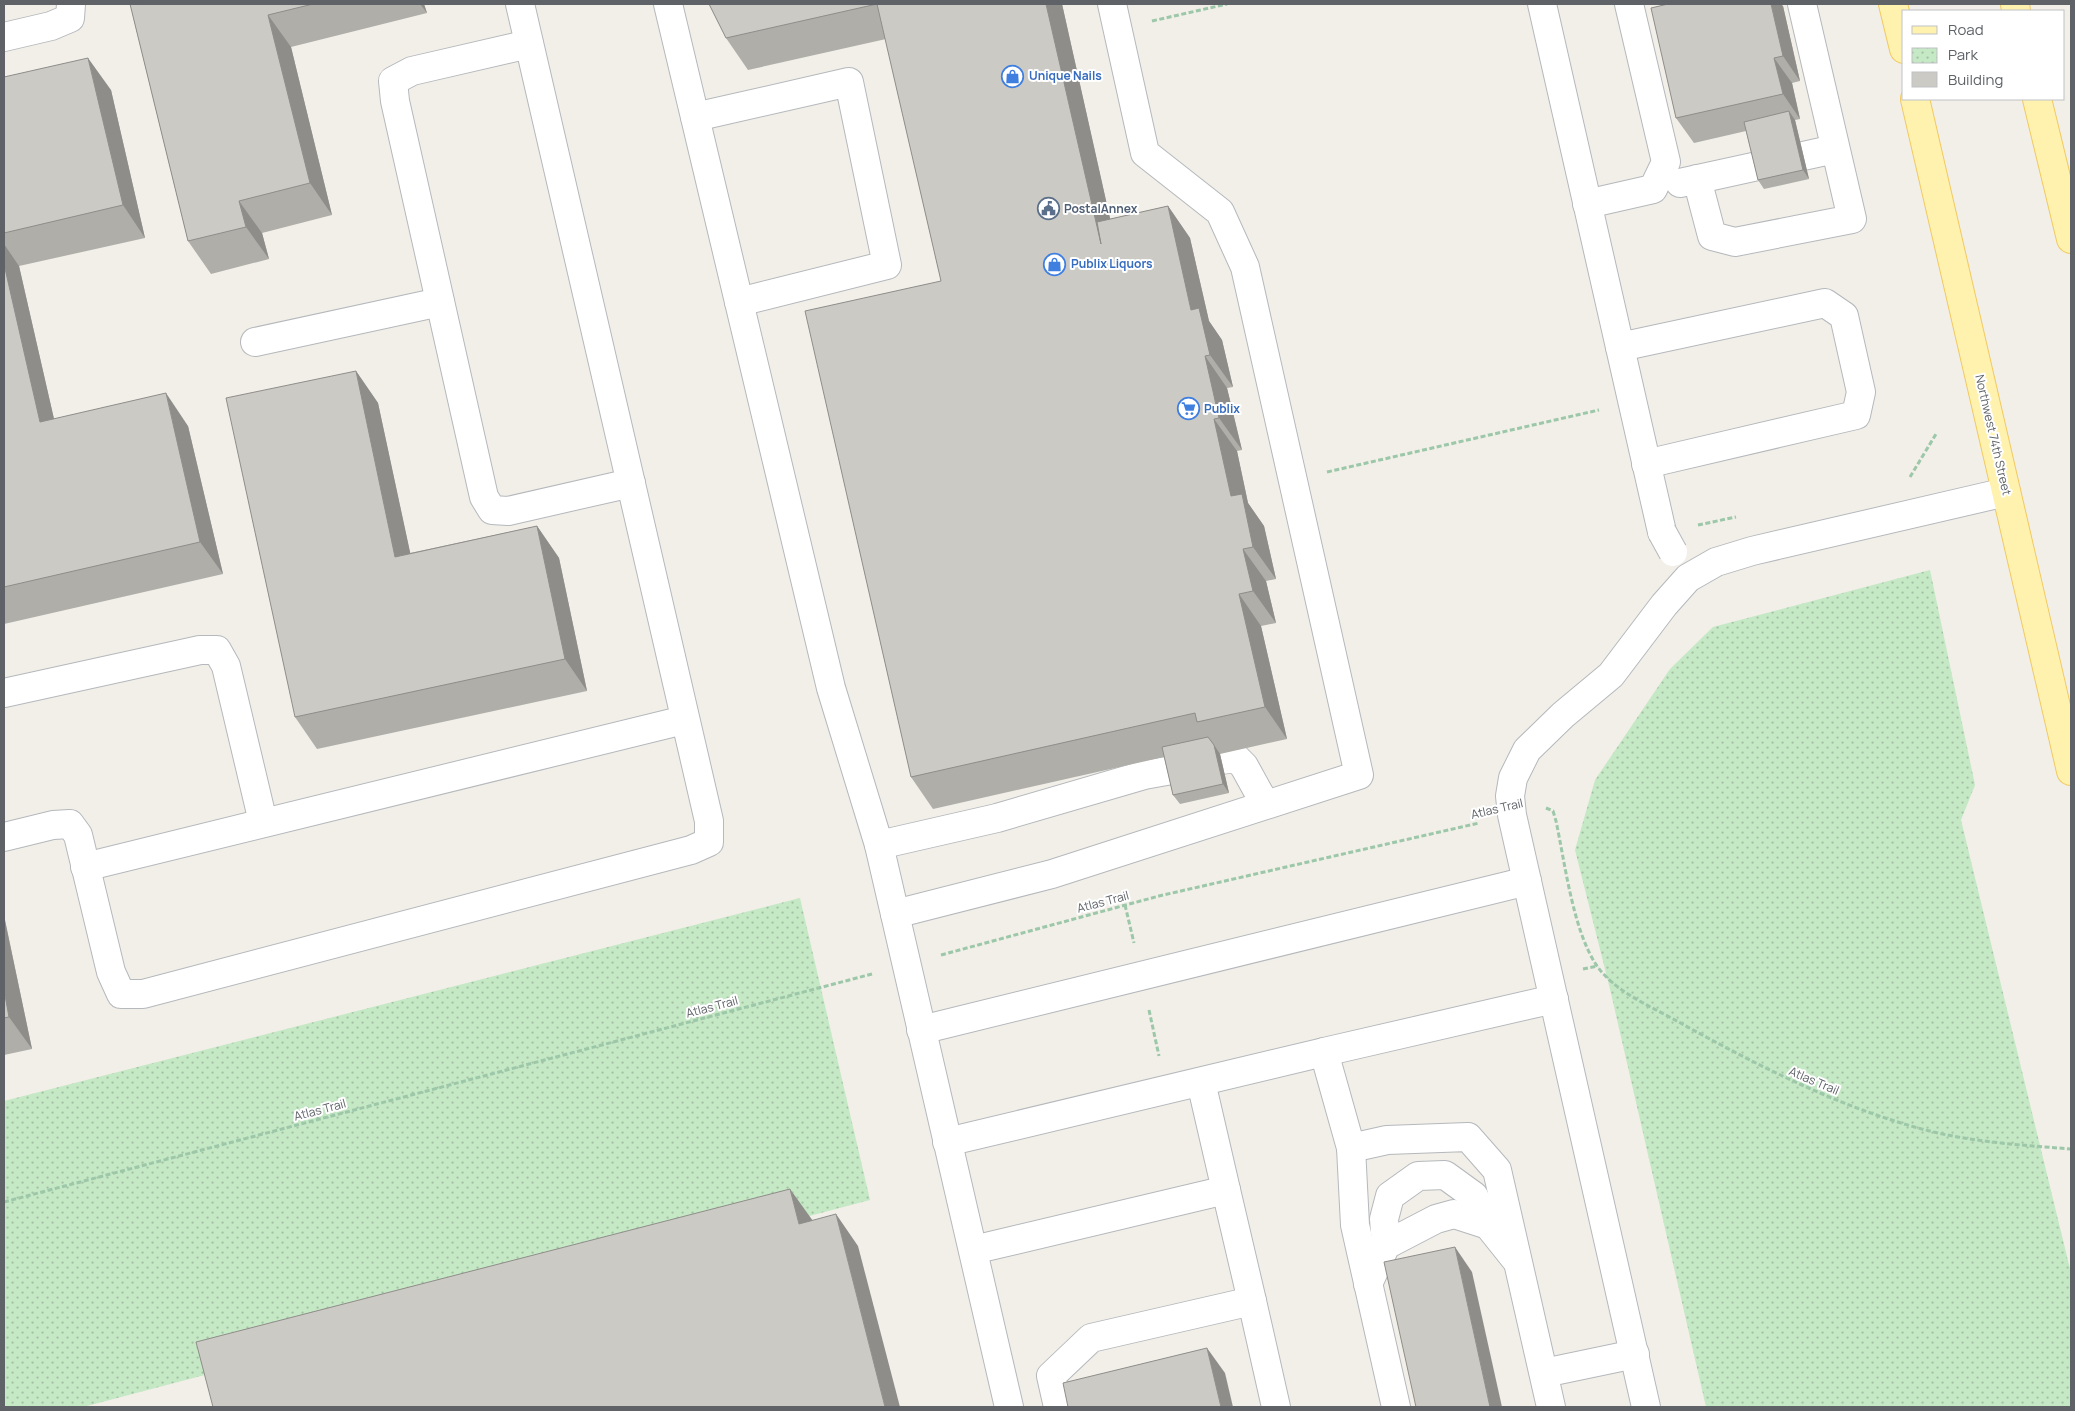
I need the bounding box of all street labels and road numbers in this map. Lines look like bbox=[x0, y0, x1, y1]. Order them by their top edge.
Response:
street label: Northwest 74th Street bbox=[1971, 373, 2016, 497]
street label: Atlas Trail bbox=[1469, 794, 1525, 823]
street label: Atlas Trail bbox=[1075, 886, 1131, 917]
street label: Atlas Trail bbox=[684, 991, 740, 1022]
street label: Atlas Trail bbox=[1786, 1062, 1842, 1099]
street label: Atlas Trail bbox=[292, 1094, 348, 1125]

